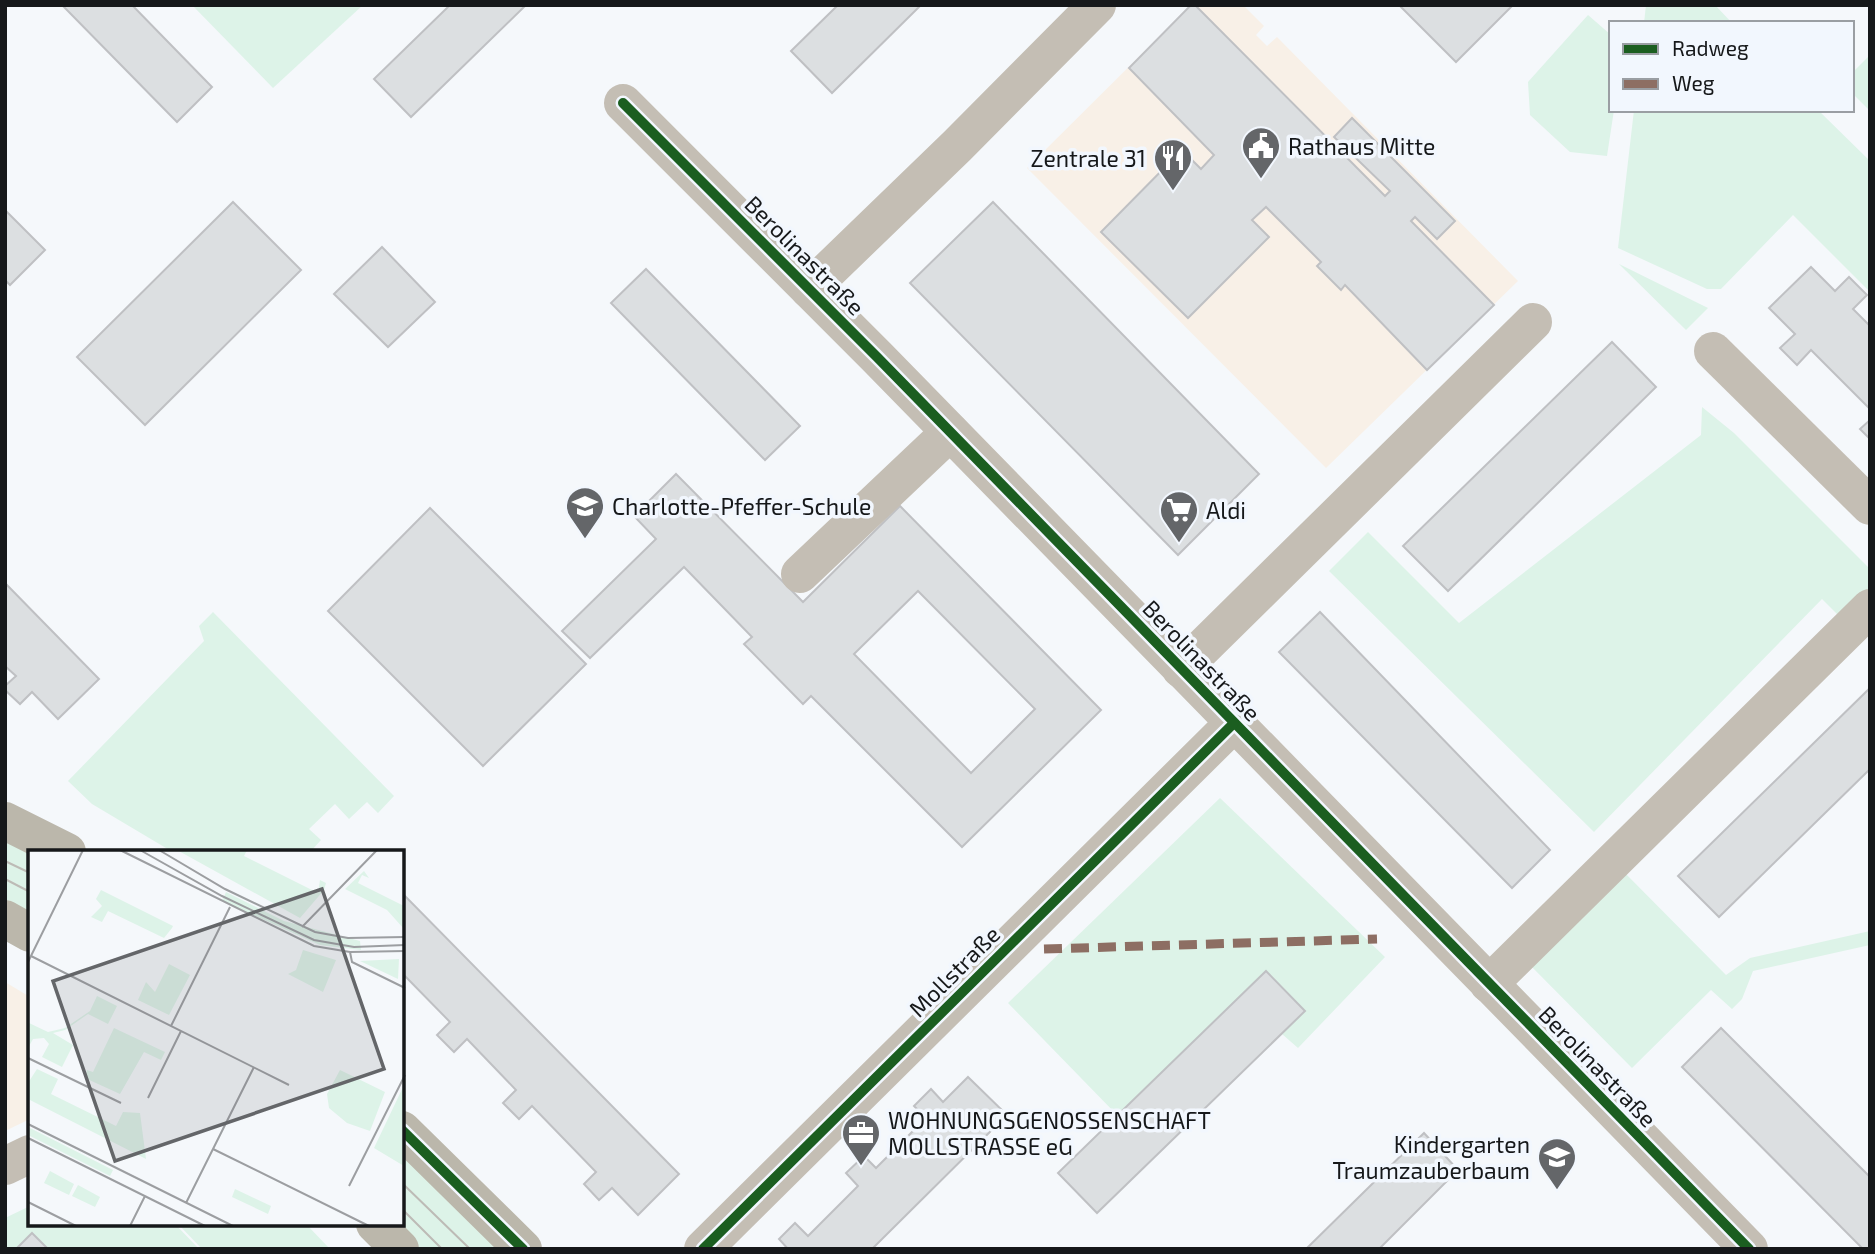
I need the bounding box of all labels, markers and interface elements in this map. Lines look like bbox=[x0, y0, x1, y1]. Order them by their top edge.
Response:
legend bbox=[1609, 21, 1854, 112]
text: Radweg bbox=[1672, 35, 1749, 60]
text: Weg bbox=[1672, 70, 1715, 95]
public building icon: Rathaus Mitte bbox=[1240, 125, 1282, 180]
place label: Rathaus Mitte bbox=[1288, 132, 1435, 160]
restaurant icon: Zentrale 31 bbox=[1152, 137, 1194, 192]
place label: Zentrale 31 bbox=[1030, 144, 1146, 172]
street label: Berolinastraße bbox=[739, 189, 871, 321]
school or university icon: Charlotte-Pfeffer-Schule bbox=[564, 485, 606, 540]
supermarket icon: Aldi bbox=[1158, 489, 1200, 544]
place label: Charlotte-Pfeffer-Schule bbox=[612, 492, 871, 520]
place label: Aldi bbox=[1206, 496, 1246, 524]
street label: Berolinastraße bbox=[1137, 594, 1267, 726]
inset map bbox=[28, 850, 404, 1226]
street label: Mollstraße bbox=[903, 920, 1005, 1022]
street label: Berolinastraße bbox=[1533, 1000, 1663, 1132]
place label: WOHNUNGSGENOSSENSCHAFT MOLLSTRASSE eG bbox=[888, 1106, 1211, 1160]
office icon: WOHNUNGSGENOSSENSCHAFT MOLLSTRASSE eG bbox=[840, 1112, 882, 1167]
place label: Kindergarten Traumzauberbaum bbox=[1333, 1130, 1530, 1184]
school or university icon: Kindergarten Traumzauberbaum bbox=[1536, 1136, 1578, 1191]

